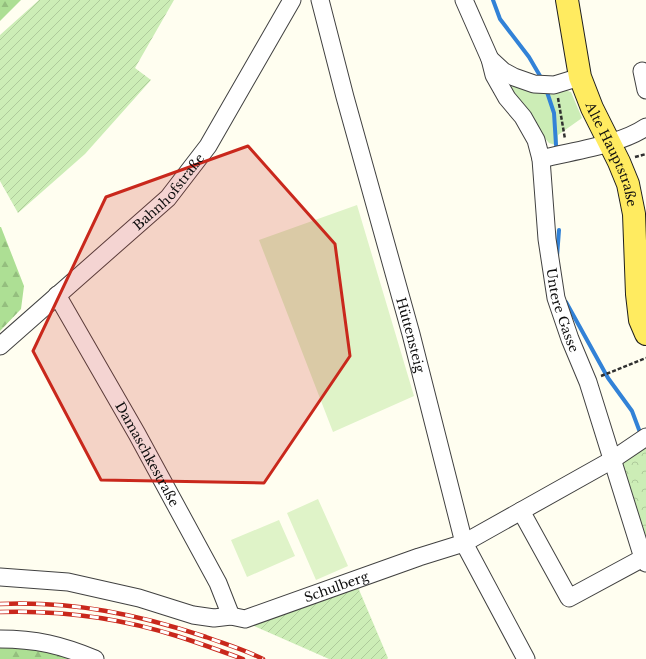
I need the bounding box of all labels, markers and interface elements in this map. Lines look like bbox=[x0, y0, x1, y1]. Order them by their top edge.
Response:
street label: Alte Hauptstraße bbox=[582, 99, 641, 208]
street label: Bahnhofstraße bbox=[129, 150, 208, 234]
street label: Untere Gasse bbox=[543, 267, 583, 355]
street label: Hüttensteig bbox=[393, 295, 429, 375]
street label: Damaschkestraße bbox=[112, 399, 183, 509]
street label: Schulberg bbox=[302, 567, 371, 606]

